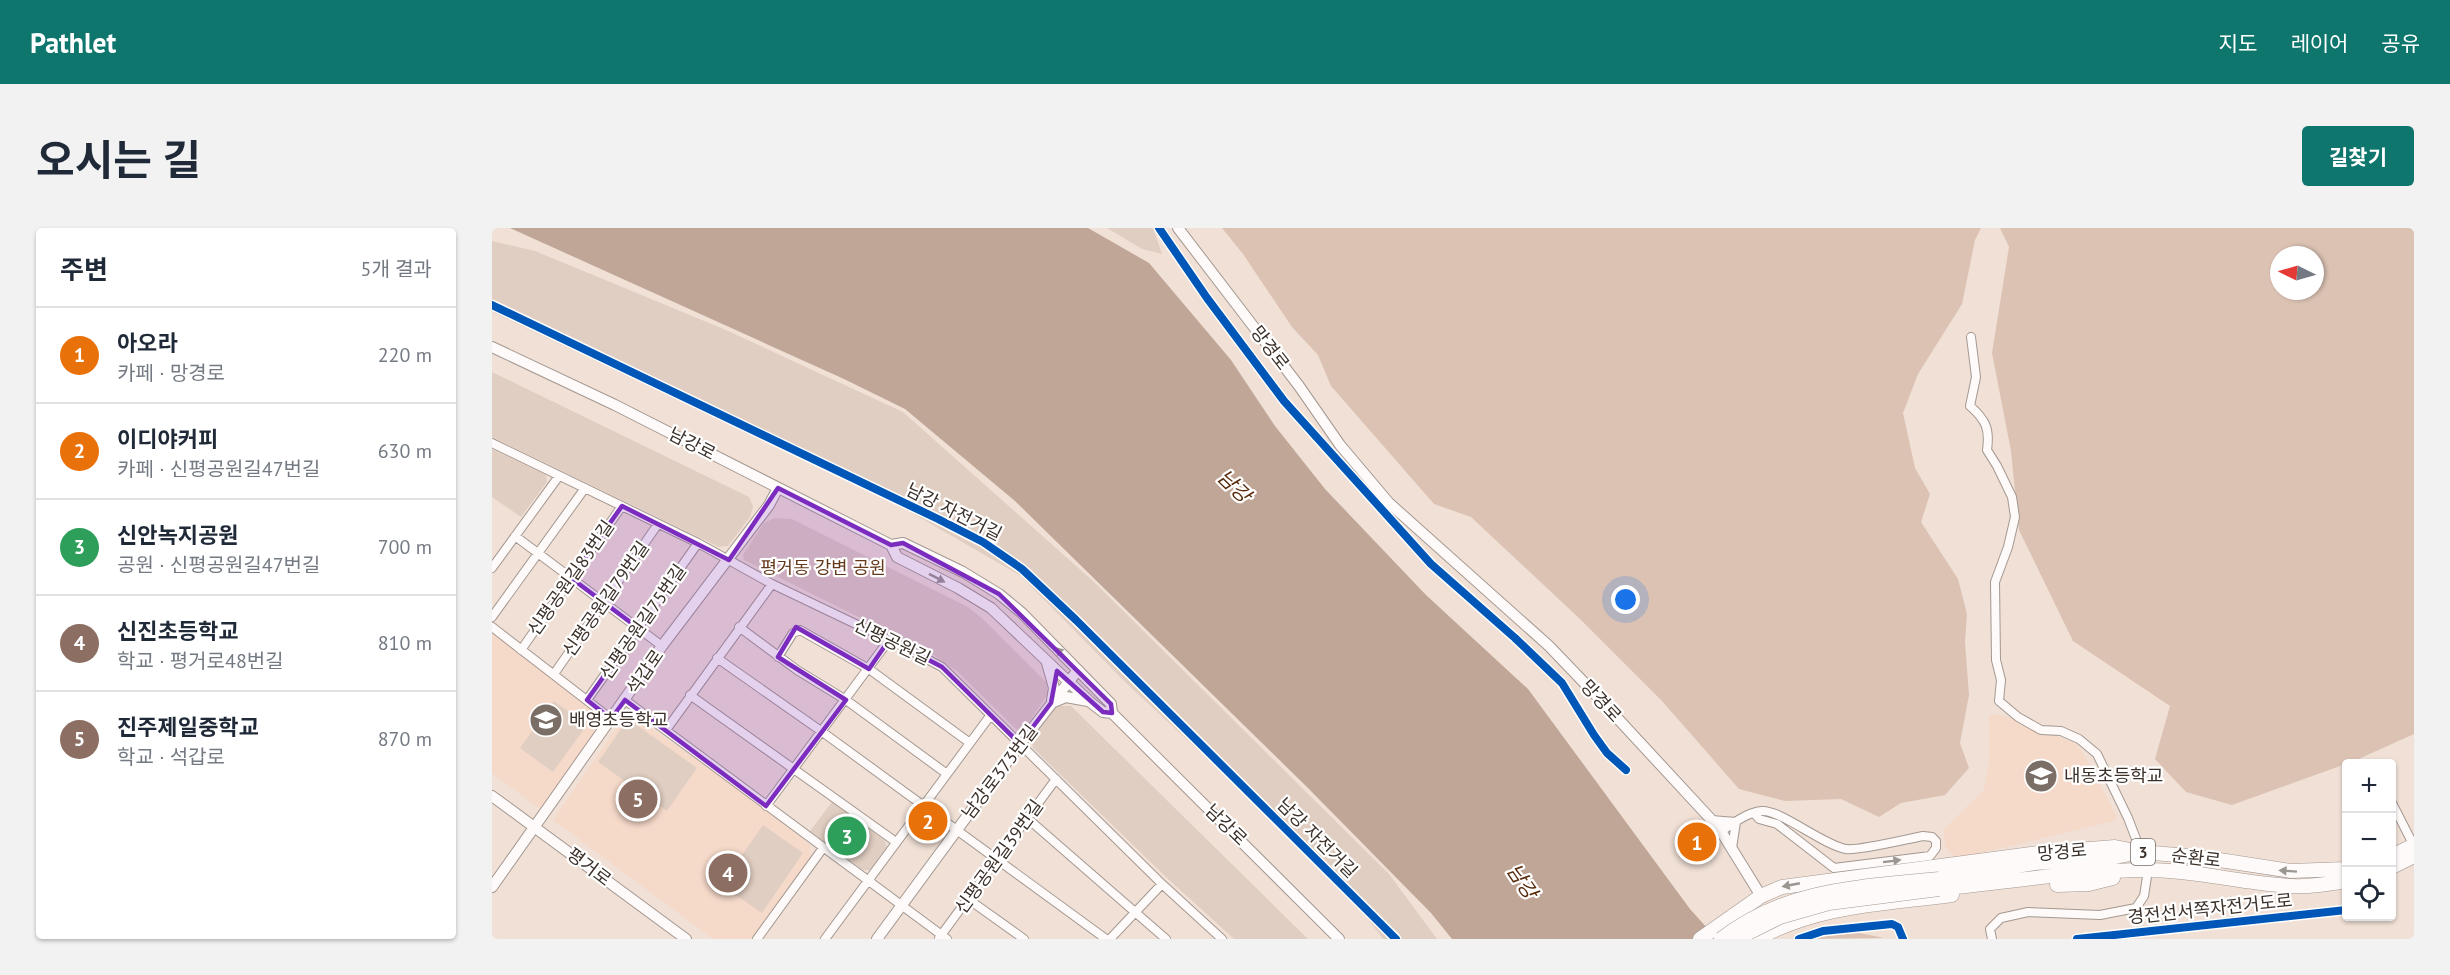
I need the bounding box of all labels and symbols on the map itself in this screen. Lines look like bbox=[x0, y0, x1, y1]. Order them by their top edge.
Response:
north arrow bbox=[2270, 246, 2324, 300]
street label: 망경로 bbox=[1246, 321, 1295, 374]
street label: 남강로 bbox=[665, 422, 720, 465]
water label: 남강 bbox=[1212, 464, 1258, 510]
street label: 남강 자전거길 bbox=[903, 478, 1006, 545]
street label: 신평공원길83번길 bbox=[522, 516, 619, 640]
street label: 신평공원길79번길 bbox=[557, 537, 654, 661]
park label: 평거동 강변 공원 bbox=[760, 556, 886, 579]
street label: 신평공원길75번길 bbox=[594, 560, 691, 684]
one-way arrow bbox=[929, 573, 946, 582]
your location bbox=[1611, 585, 1640, 614]
street label: 신평공원길 bbox=[850, 613, 934, 670]
street label: 석갑로 bbox=[621, 645, 668, 699]
one-way arrow bbox=[1056, 647, 1070, 661]
street label: 망경로 bbox=[1576, 675, 1627, 727]
school or university icon: 배영초등학교 bbox=[528, 702, 564, 738]
place label: 배영초등학교 bbox=[569, 708, 668, 731]
street label: 남강로373번길 bbox=[957, 720, 1043, 823]
school or university icon: 내동초등학교 bbox=[2023, 758, 2059, 794]
place label: 내동초등학교 bbox=[2064, 764, 2163, 787]
pin: 5 bbox=[618, 776, 658, 822]
street label: 남강 자전거길 bbox=[1272, 793, 1362, 883]
street label: 신평공원길39번길 bbox=[949, 795, 1048, 918]
pin: 2 bbox=[908, 798, 948, 844]
street label: 남강로 bbox=[1200, 799, 1252, 850]
pin: 3 bbox=[828, 814, 866, 858]
pin: 1 bbox=[1678, 820, 1716, 864]
street label: 망경로 bbox=[2036, 838, 2088, 865]
road number: 3 bbox=[2131, 839, 2155, 865]
street label: 평거로 bbox=[563, 842, 616, 891]
street label: 순환로 bbox=[2170, 843, 2222, 872]
pin: 4 bbox=[708, 850, 748, 896]
one-way arrow bbox=[1883, 856, 1902, 866]
water label: 남강 bbox=[1501, 858, 1545, 906]
one-way arrow bbox=[2279, 866, 2298, 875]
one-way arrow bbox=[1781, 881, 1800, 890]
street label: 경전선서쪽자전거도로 bbox=[2126, 888, 2294, 929]

